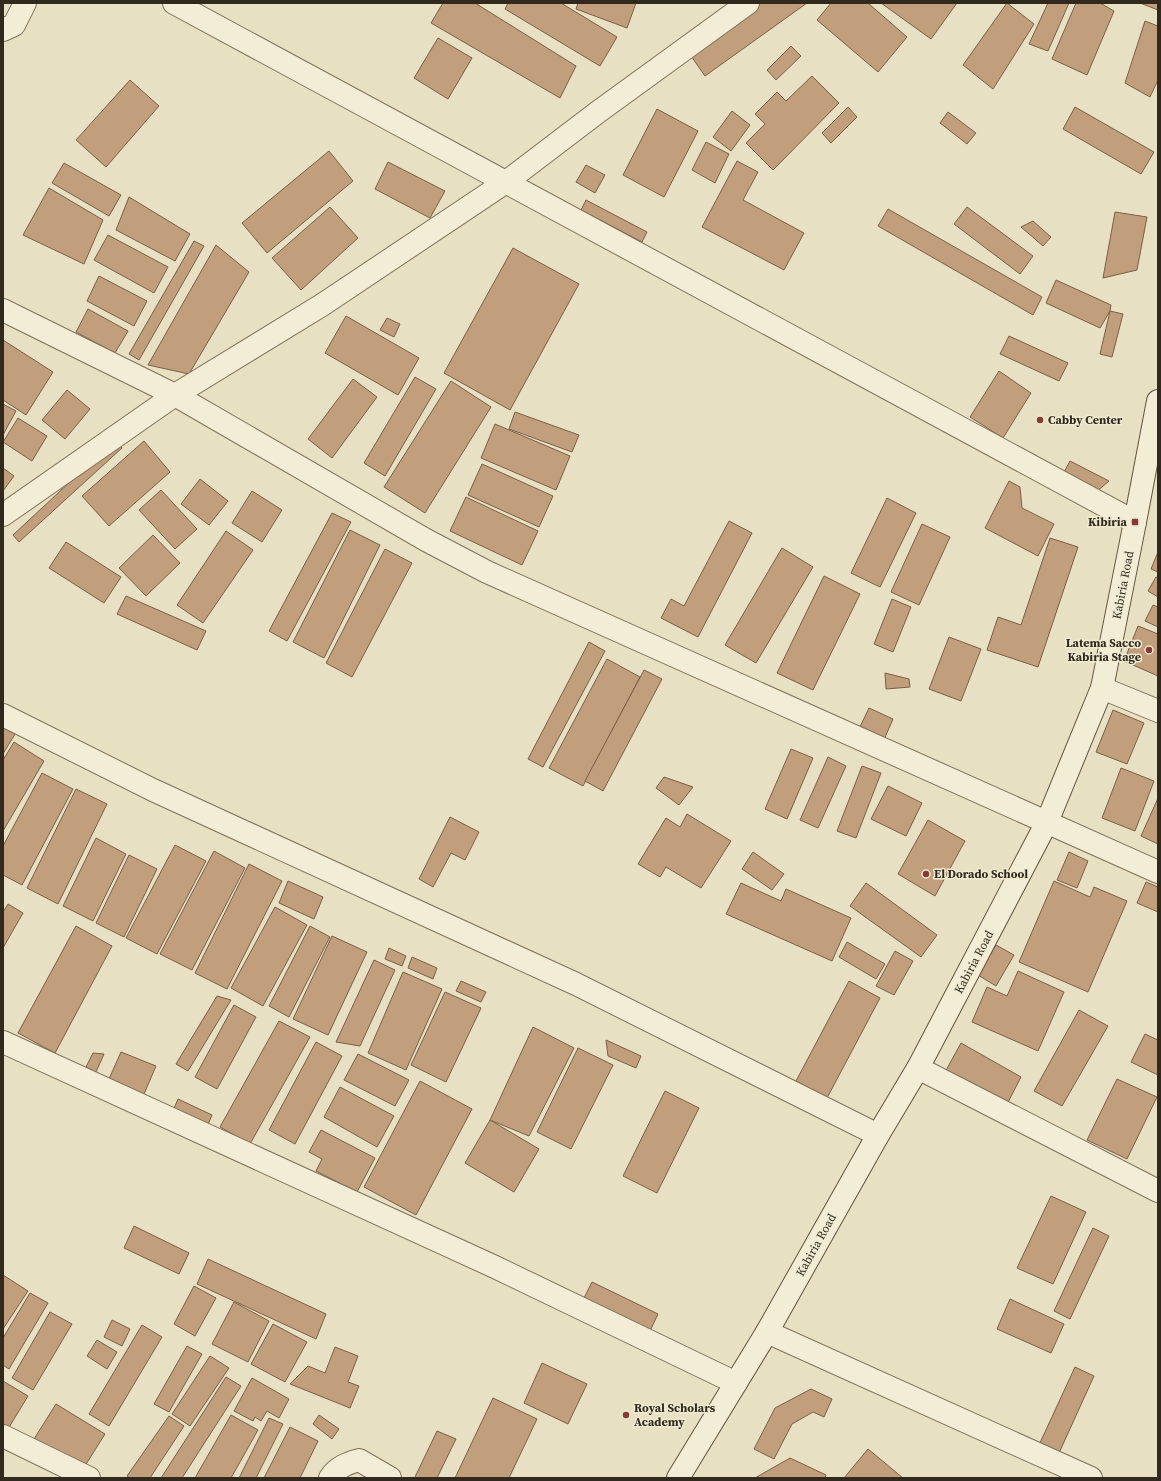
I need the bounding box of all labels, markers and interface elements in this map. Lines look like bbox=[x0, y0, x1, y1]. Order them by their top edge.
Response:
place label: Cabby Center bbox=[1048, 412, 1123, 428]
marker: Cabby Center bbox=[1035, 415, 1045, 425]
place label: Kibiria bbox=[1088, 514, 1128, 530]
marker: Kibiria bbox=[1130, 517, 1140, 527]
street label: Kabiria Road bbox=[1109, 549, 1137, 621]
place label: Latema Sacco Kabiria Stage bbox=[1066, 635, 1141, 665]
marker: Latema Sacco Kabiria Stage bbox=[1144, 645, 1154, 655]
place label: El Dorado School bbox=[934, 866, 1028, 882]
marker: El Dorado School bbox=[921, 869, 931, 879]
street label: Kabiria Road bbox=[951, 928, 997, 996]
street label: Kabiria Road bbox=[792, 1211, 840, 1279]
place label: Royal Scholars Academy bbox=[634, 1400, 716, 1430]
marker: Royal Scholars Academy bbox=[621, 1410, 631, 1420]

